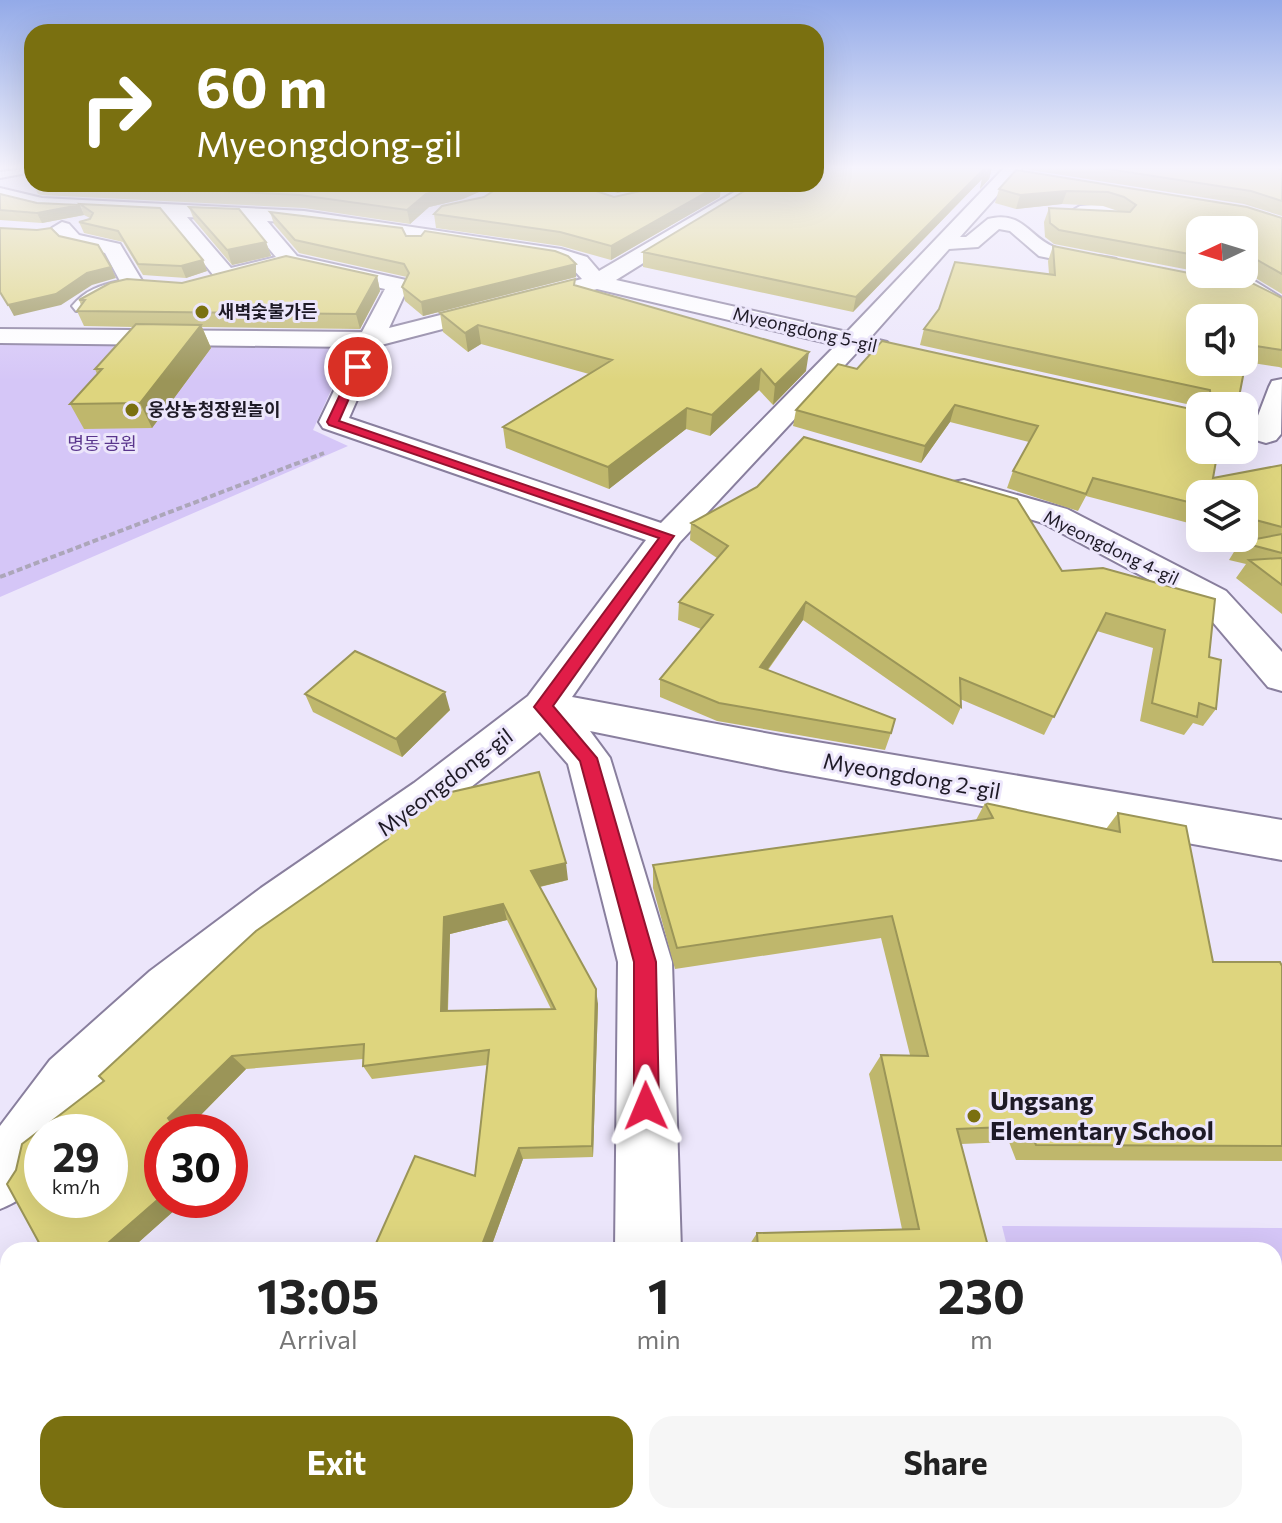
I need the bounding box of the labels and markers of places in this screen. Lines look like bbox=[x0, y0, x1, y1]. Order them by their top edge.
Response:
place label: 새벽숯불가든 bbox=[218, 300, 317, 322]
marker: 새벽숯불가든 bbox=[193, 303, 211, 321]
pin bbox=[324, 333, 392, 401]
place label: 웅상농청장원놀이 bbox=[148, 398, 280, 420]
marker: 웅상농청장원놀이 bbox=[123, 401, 141, 419]
place label: Ungsang Elementary School bbox=[990, 1084, 1214, 1145]
marker: Ungsang Elementary School bbox=[965, 1107, 983, 1125]

